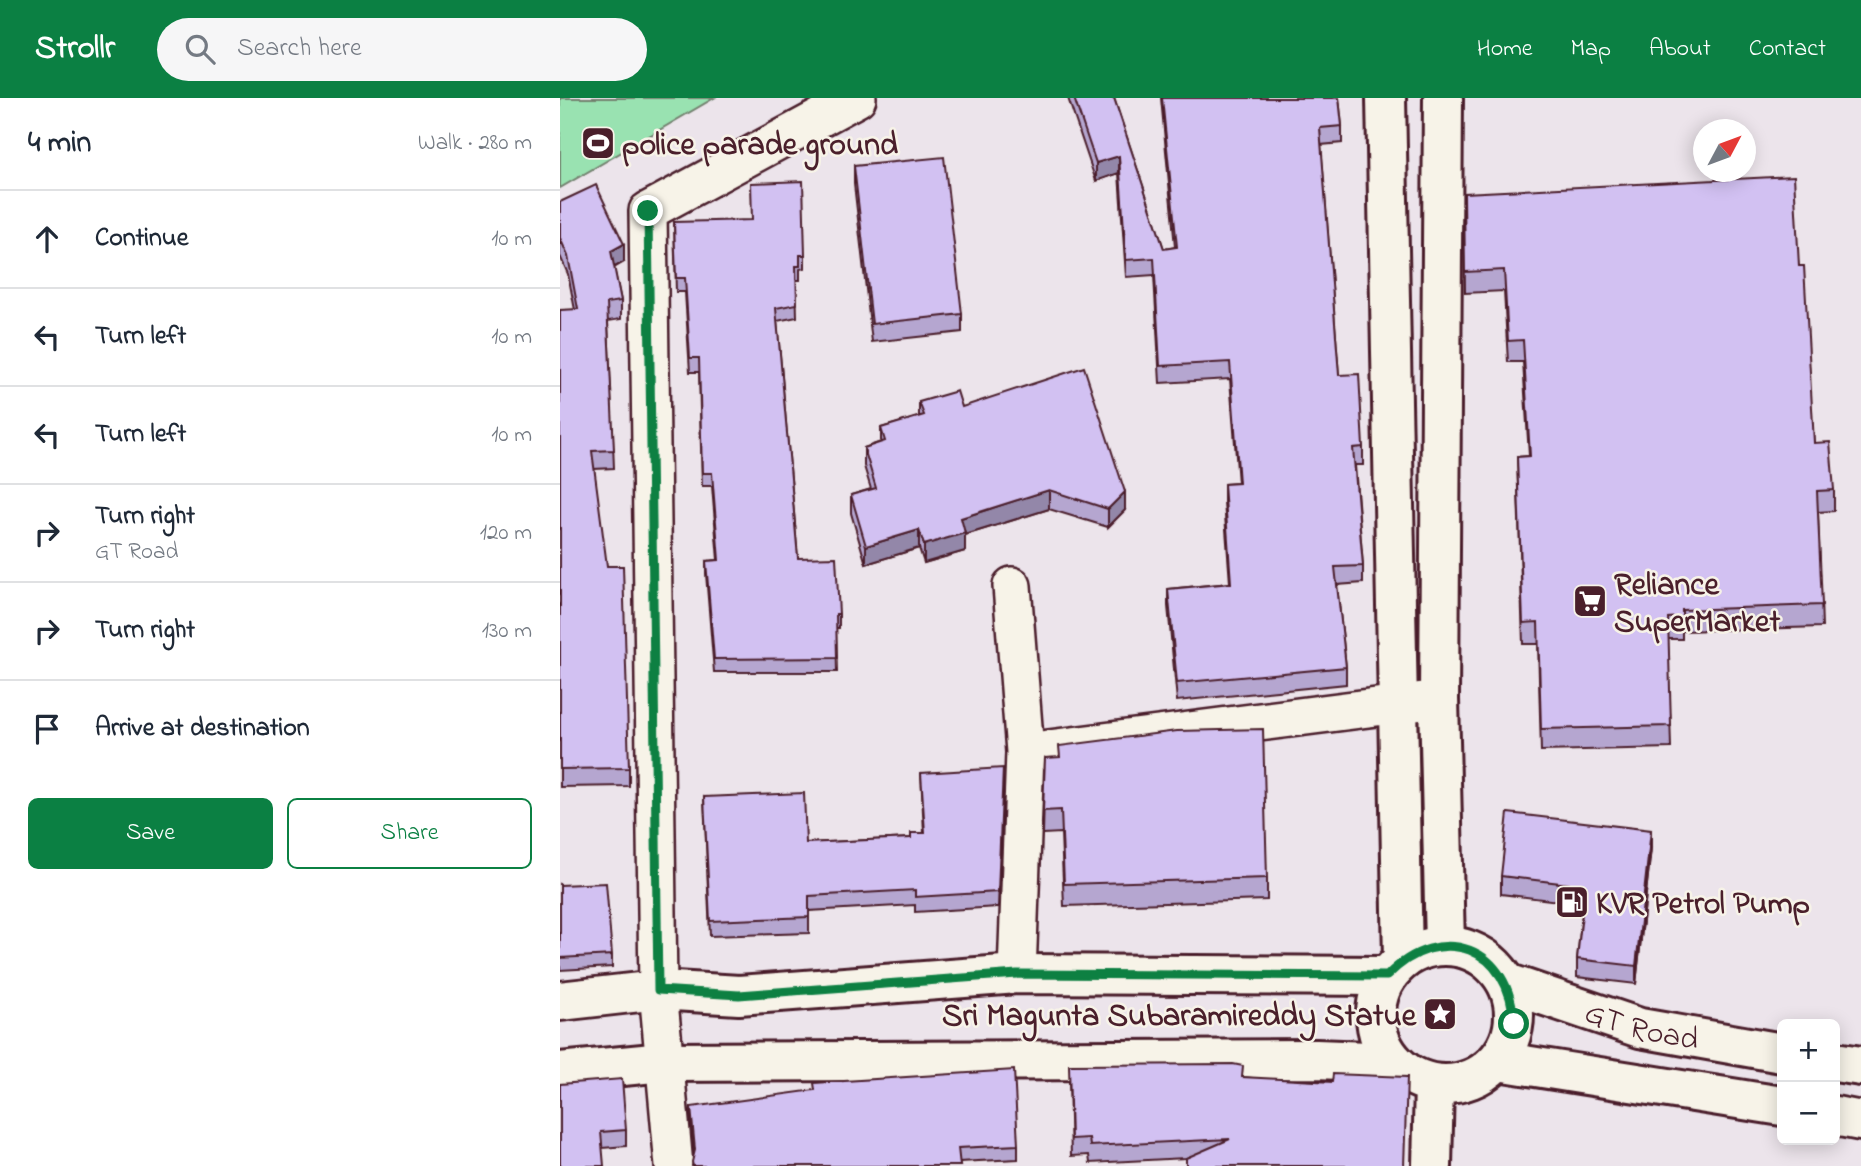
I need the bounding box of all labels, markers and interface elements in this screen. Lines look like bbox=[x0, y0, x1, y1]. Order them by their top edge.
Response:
search box bbox=[157, 18, 647, 81]
text: Strollr bbox=[35, 25, 115, 73]
icon: search bbox=[181, 30, 219, 68]
text: Search here bbox=[237, 30, 362, 68]
text: Home bbox=[1477, 32, 1533, 67]
text: Map bbox=[1571, 32, 1611, 67]
text: About bbox=[1649, 32, 1711, 67]
text: Contact bbox=[1749, 32, 1826, 67]
north arrow bbox=[1693, 119, 1756, 182]
text: 4 min bbox=[28, 122, 91, 166]
place label: police parade ground bbox=[622, 123, 898, 171]
sports icon: police parade ground bbox=[579, 124, 617, 162]
text: Walk · 280 m bbox=[418, 127, 532, 160]
route end bbox=[632, 195, 663, 226]
icon: ahead bbox=[28, 220, 66, 258]
text: Continue bbox=[95, 220, 188, 258]
text: 10 m bbox=[491, 223, 532, 256]
icon: left bbox=[28, 318, 66, 356]
text: Turn left bbox=[95, 318, 186, 356]
text: 10 m bbox=[491, 321, 532, 354]
icon: left bbox=[28, 416, 66, 454]
text: Turn left bbox=[95, 416, 186, 454]
text: 10 m bbox=[491, 419, 532, 452]
text: Turn right bbox=[95, 498, 195, 536]
icon: right bbox=[28, 514, 66, 552]
text: 120 m bbox=[480, 517, 532, 550]
text: GT Road bbox=[95, 536, 178, 569]
place label: Reliance SuperMarket bbox=[1614, 563, 1780, 647]
supermarket icon: Reliance SuperMarket bbox=[1571, 582, 1609, 620]
icon: right bbox=[28, 612, 66, 650]
text: Turn right bbox=[95, 612, 195, 650]
text: 130 m bbox=[482, 615, 532, 648]
icon: arrive bbox=[28, 710, 66, 748]
text: Arrive at destination bbox=[95, 710, 310, 748]
button: Save bbox=[28, 798, 273, 869]
button: Share bbox=[287, 798, 532, 869]
place label: KVR Petrol Pump bbox=[1596, 882, 1810, 929]
fuel station icon: KVR Petrol Pump bbox=[1553, 883, 1591, 921]
street label: GT Road bbox=[1578, 991, 1702, 1065]
place label: Sri Magunta Subaramireddy Statue bbox=[942, 994, 1418, 1042]
place icon: Sri Magunta Subaramireddy Statue bbox=[1421, 995, 1459, 1033]
route start bbox=[1498, 1008, 1529, 1039]
map controls bbox=[1777, 1019, 1840, 1145]
button: + bbox=[1777, 1019, 1840, 1082]
button: − bbox=[1777, 1082, 1840, 1145]

